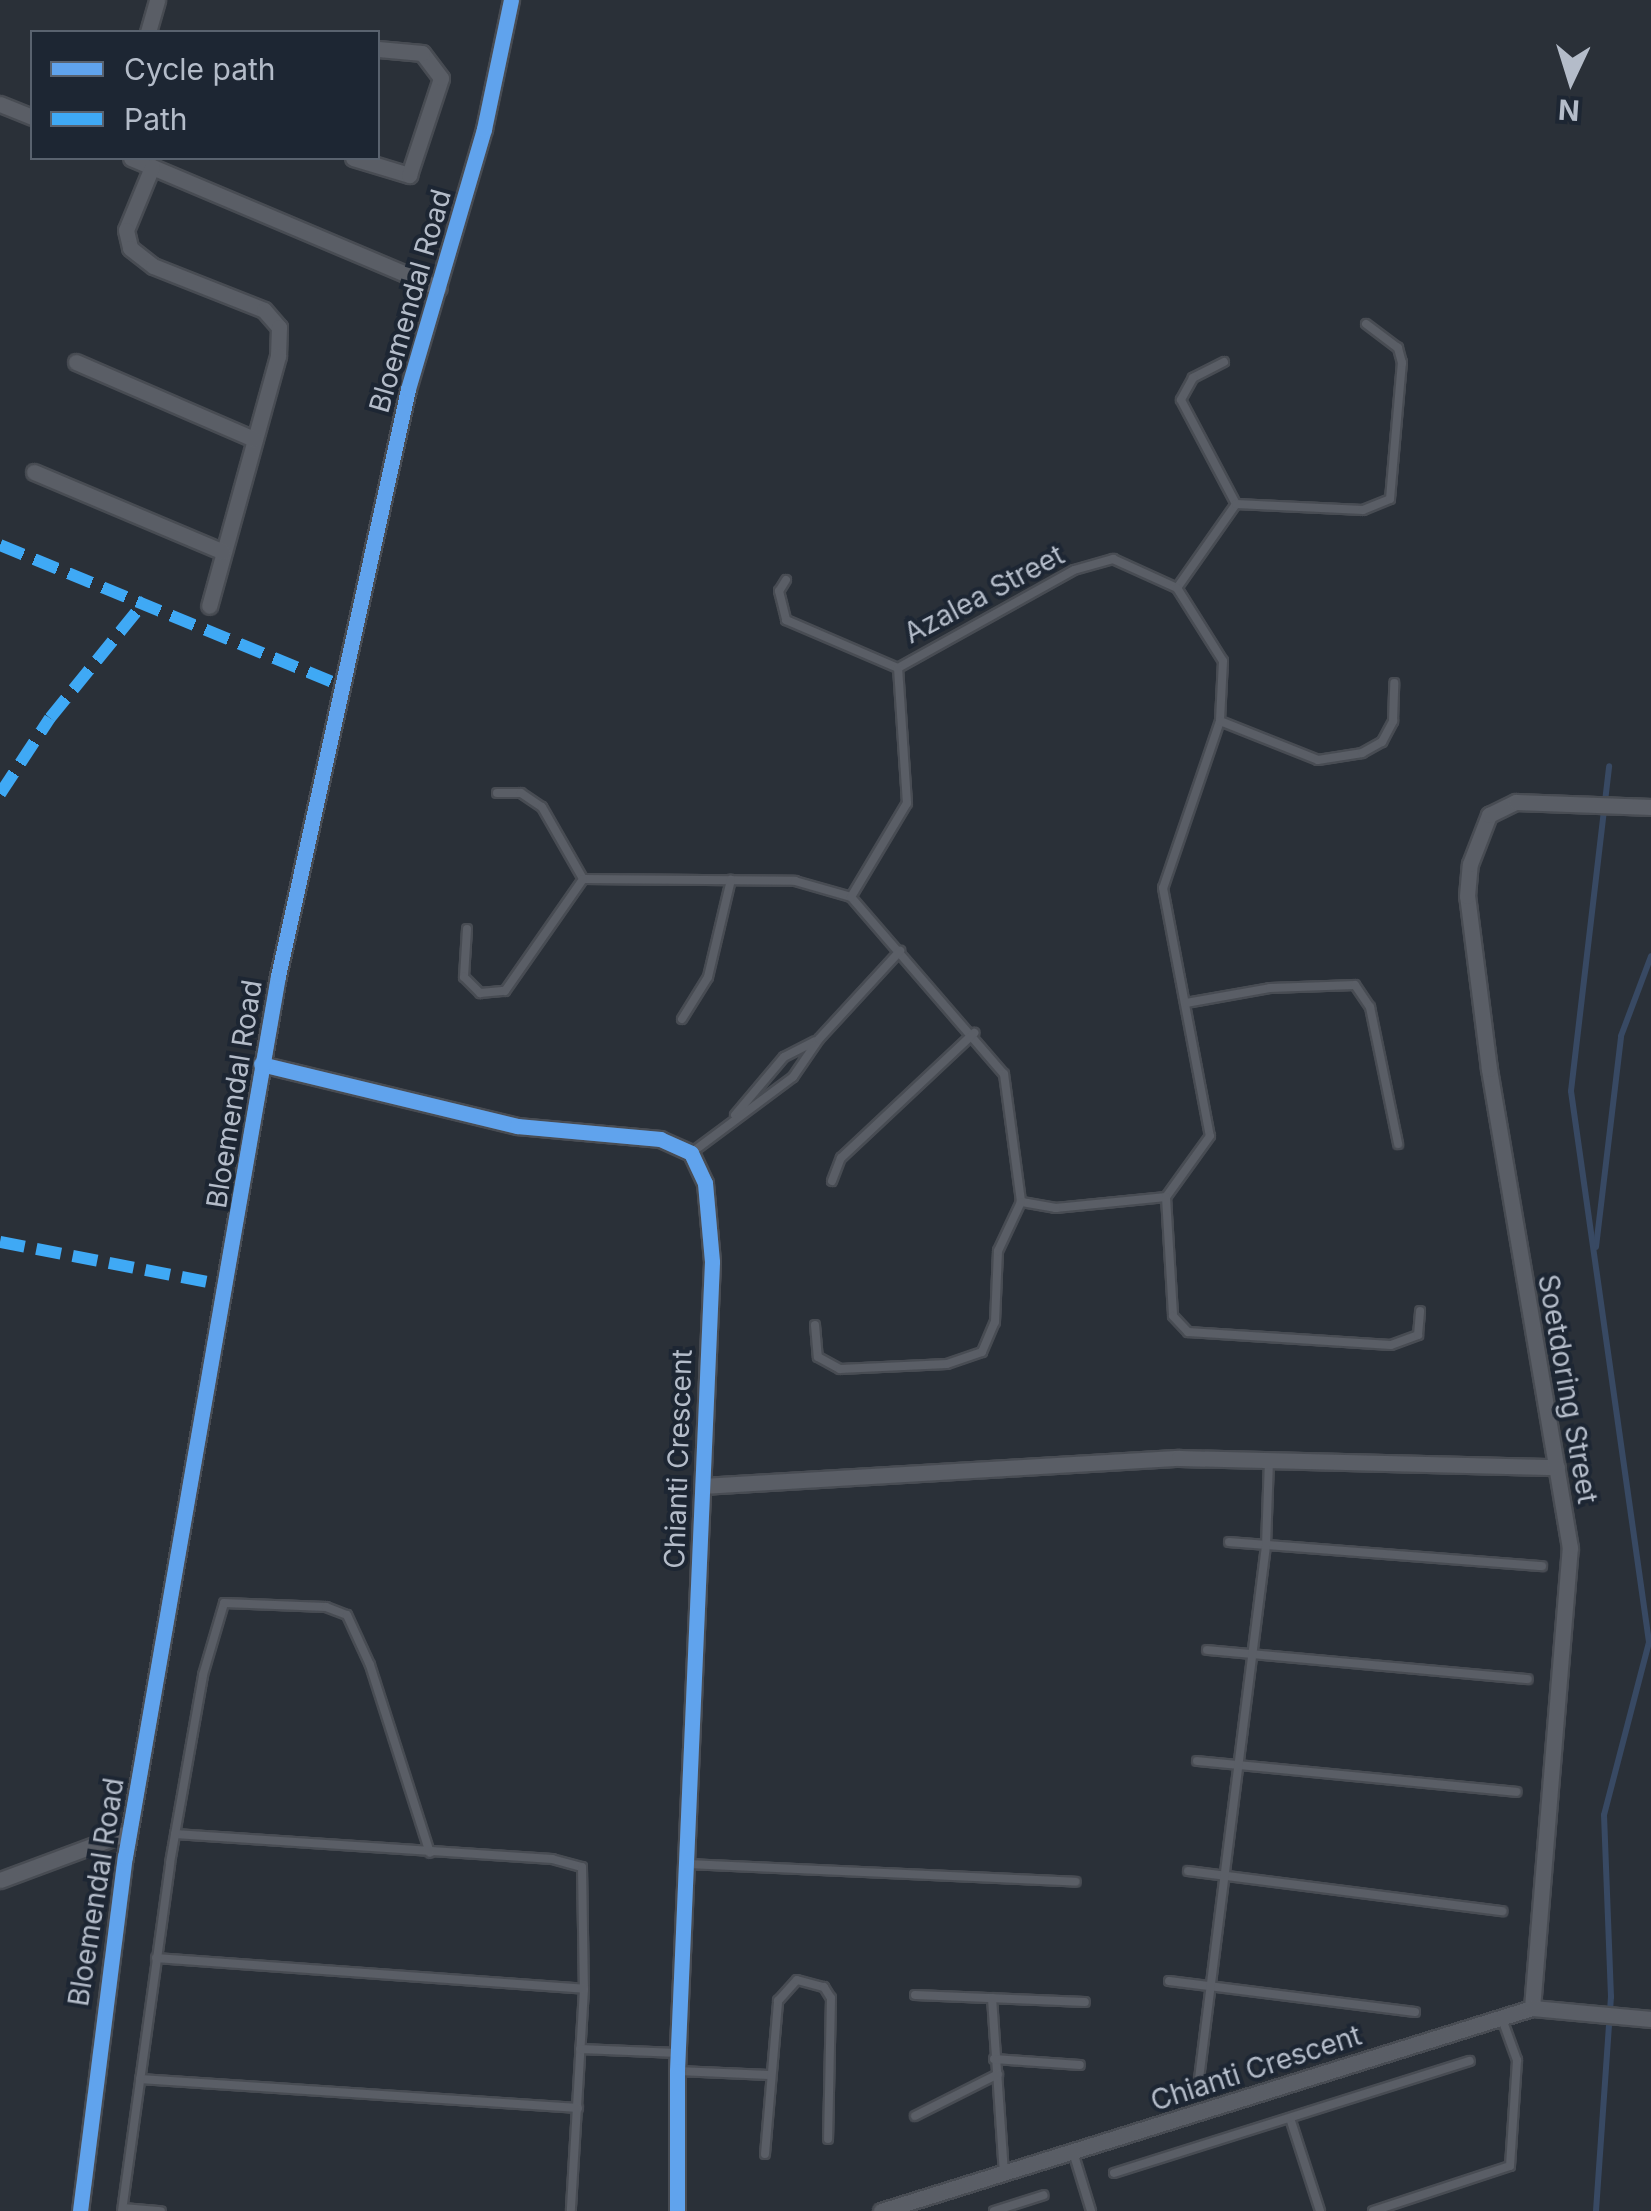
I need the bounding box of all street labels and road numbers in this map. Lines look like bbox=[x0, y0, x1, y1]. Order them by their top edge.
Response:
street label: Bloemendal Road bbox=[362, 186, 458, 416]
street label: Azalea Street bbox=[898, 538, 1070, 650]
street label: Bloemendal Road bbox=[199, 977, 269, 1211]
street label: Soetdoring Street bbox=[1531, 1272, 1605, 1506]
street label: Chianti Crescent bbox=[657, 1349, 699, 1569]
street label: Bloemendal Road bbox=[61, 1775, 131, 2009]
street label: Chianti Crescent bbox=[1146, 2018, 1366, 2118]

